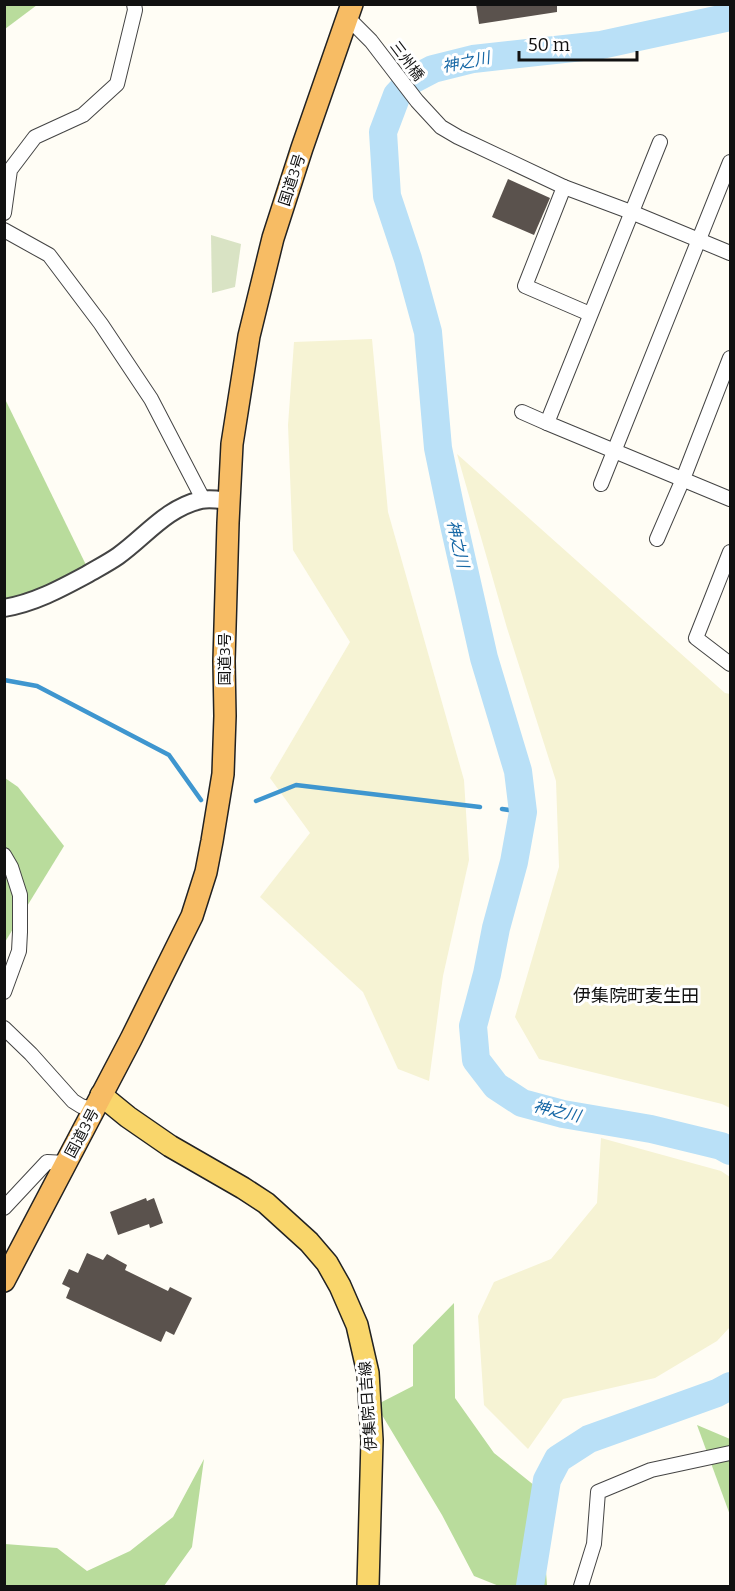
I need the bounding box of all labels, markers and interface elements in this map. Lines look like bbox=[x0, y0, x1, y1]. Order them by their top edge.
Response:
scale bar bbox=[519, 24, 638, 62]
text: 50 m bbox=[528, 34, 570, 56]
street label: 三州橋 bbox=[386, 38, 428, 84]
water label: 神之川 bbox=[441, 48, 493, 76]
street label: 国道3号 bbox=[275, 152, 309, 208]
water label: 神之川 bbox=[443, 518, 473, 571]
street label: 国道3号 bbox=[216, 632, 234, 686]
district label: 伊集院町麦生田 bbox=[573, 985, 699, 1007]
water label: 神之川 bbox=[531, 1096, 584, 1126]
street label: 国道3号 bbox=[61, 1105, 103, 1161]
street label: 伊集院日吉線 bbox=[356, 1360, 380, 1452]

